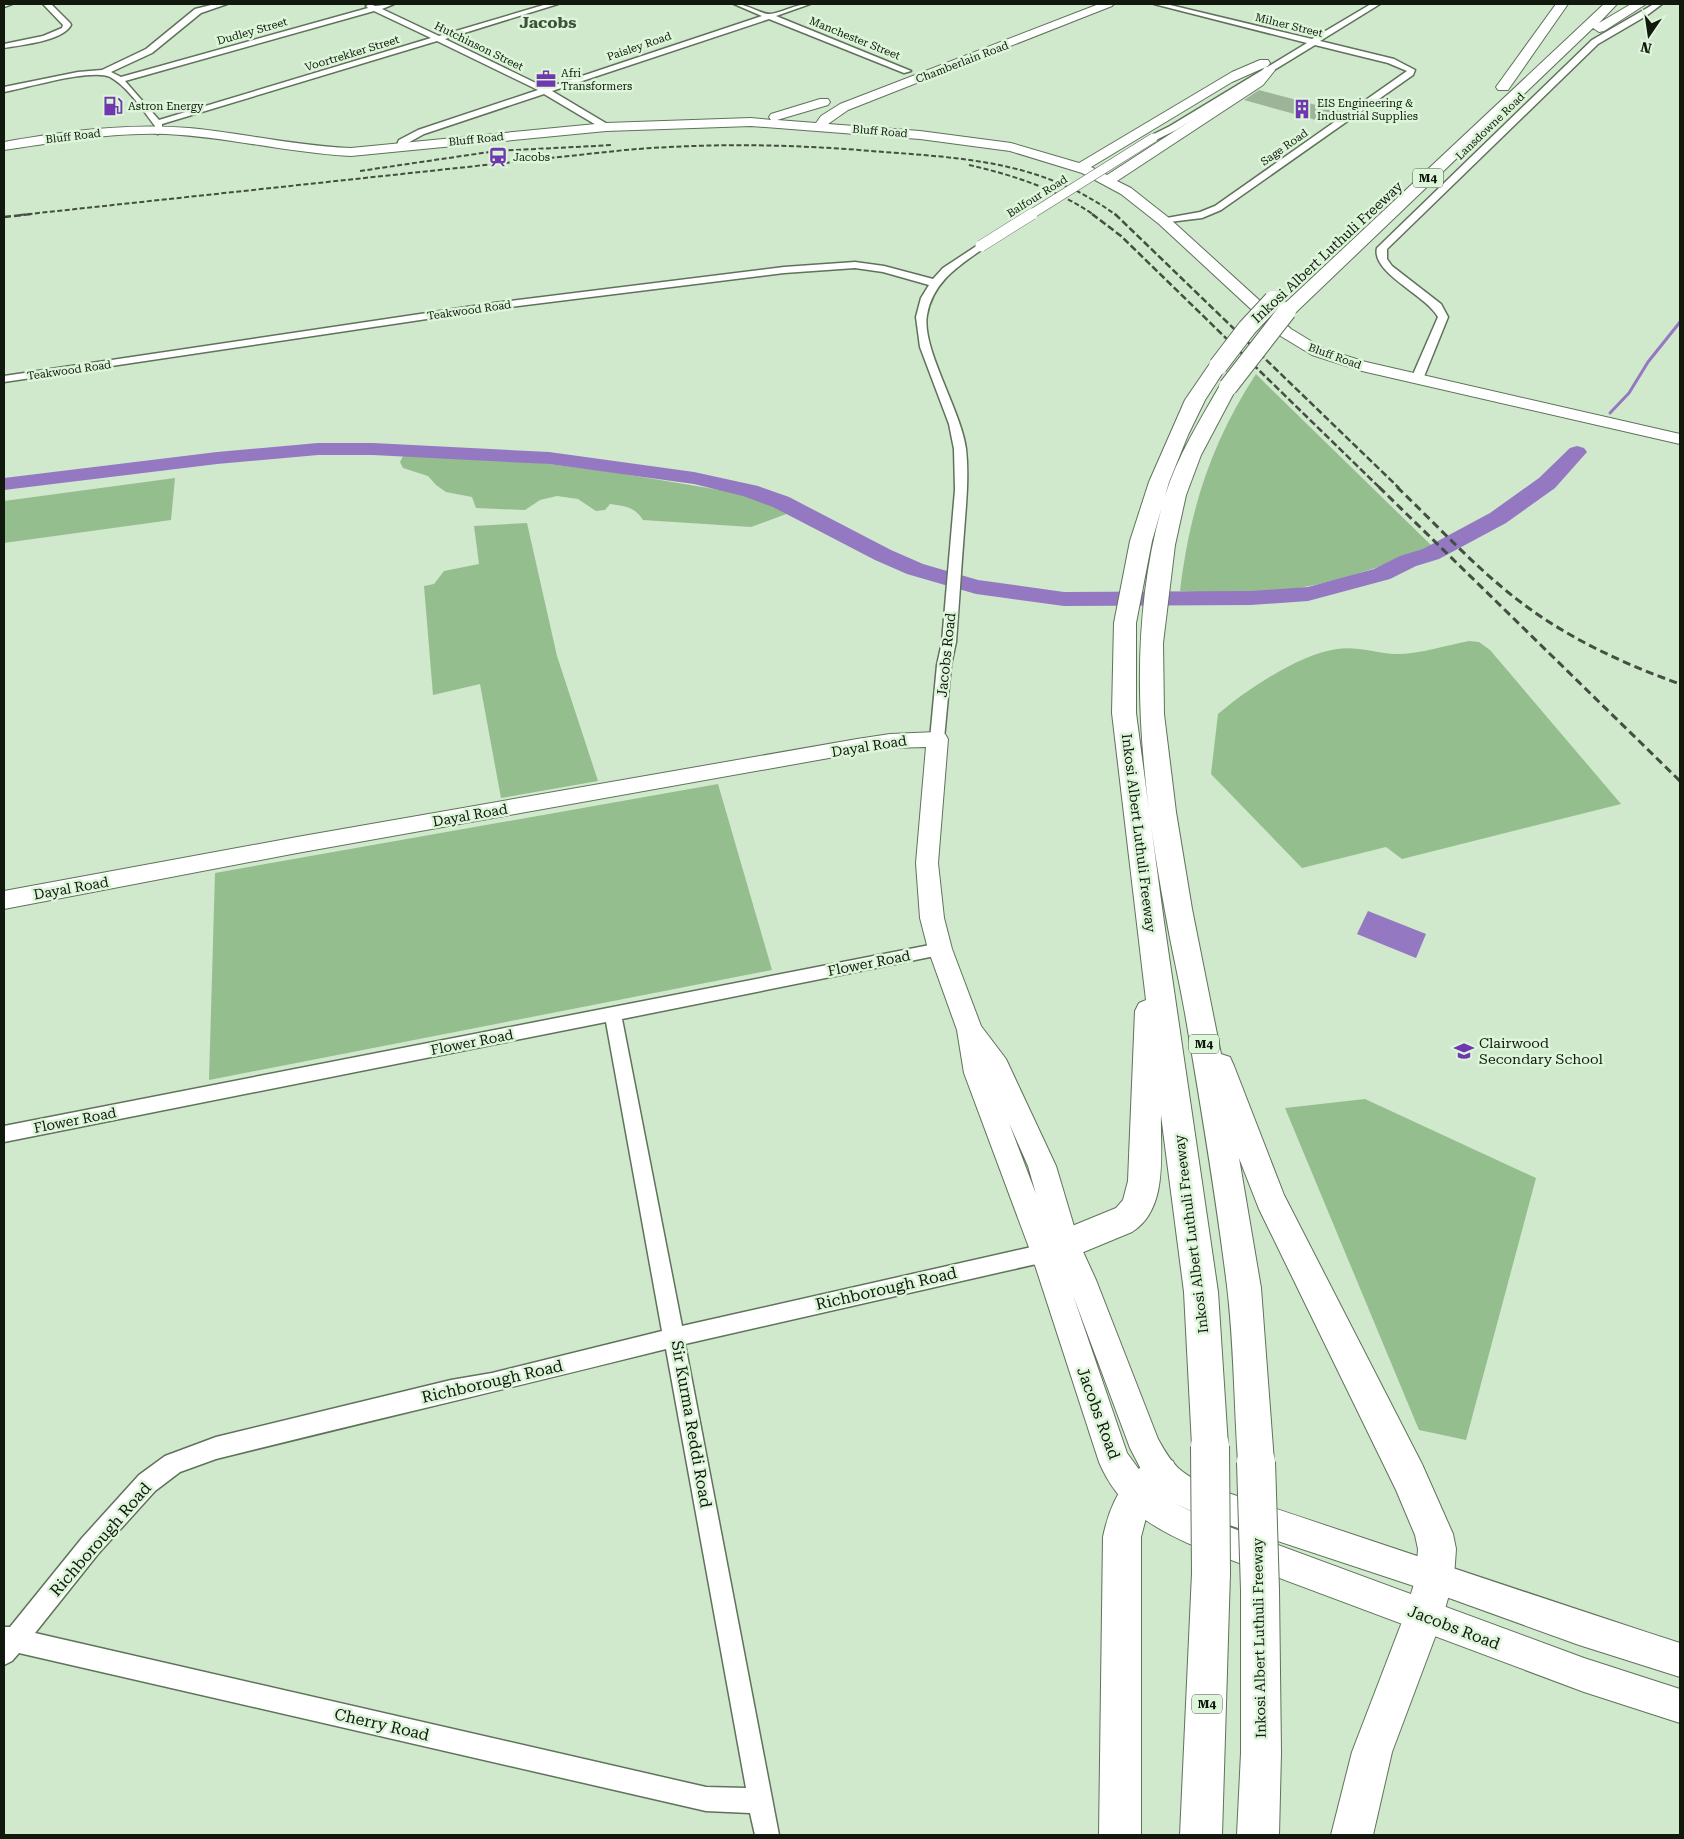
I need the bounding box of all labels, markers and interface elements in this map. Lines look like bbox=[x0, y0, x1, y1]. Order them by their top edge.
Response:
north arrow bbox=[1624, 10, 1674, 60]
street label: Milner Street bbox=[1254, 11, 1324, 40]
district label: Jacobs bbox=[519, 13, 577, 32]
street label: Manchester Street bbox=[807, 14, 902, 63]
street label: Dudley Street bbox=[215, 15, 289, 48]
street label: Hutchinson Street bbox=[432, 19, 525, 74]
street label: Paisley Road bbox=[605, 29, 673, 64]
street label: Voortrekker Street bbox=[303, 33, 401, 74]
street label: Chamberlain Road bbox=[914, 39, 1010, 86]
text: N bbox=[1639, 39, 1653, 57]
place label: Afri Transformers bbox=[561, 67, 632, 93]
office icon: Afri Transformers bbox=[535, 68, 557, 90]
street label: Lansdowne Road bbox=[1453, 90, 1528, 163]
fuel station icon: Astron Energy bbox=[102, 95, 124, 117]
place label: EIS Engineering & Industrial Supplies bbox=[1317, 97, 1418, 123]
building icon: EIS Engineering & Industrial Supplies bbox=[1291, 98, 1313, 120]
place label: Astron Energy bbox=[128, 100, 204, 113]
street label: Bluff Road bbox=[852, 123, 908, 140]
street label: Sage Road bbox=[1258, 126, 1310, 168]
street label: Bluff Road bbox=[45, 127, 101, 146]
street label: Bluff Road bbox=[448, 130, 504, 149]
station icon: Jacobs bbox=[487, 146, 509, 168]
place label: Jacobs bbox=[513, 151, 550, 164]
road number: M4 bbox=[1413, 168, 1443, 188]
street label: Balfour Road bbox=[1005, 173, 1070, 220]
street label: Inkosi Albert Luthuli Freeway bbox=[1248, 177, 1406, 326]
street label: Teakwood Road bbox=[426, 298, 512, 323]
street label: Bluff Road bbox=[1307, 341, 1363, 372]
street label: Teakwood Road bbox=[26, 358, 112, 383]
street label: Jacobs Road bbox=[934, 612, 958, 698]
street label: Dayal Road bbox=[830, 732, 908, 760]
street label: Inkosi Albert Luthuli Freeway bbox=[1119, 733, 1159, 934]
street label: Dayal Road bbox=[431, 801, 509, 829]
street label: Dayal Road bbox=[32, 874, 110, 902]
street label: Flower Road bbox=[826, 947, 912, 979]
street label: Flower Road bbox=[429, 1026, 515, 1058]
road number: M4 bbox=[1189, 1034, 1219, 1054]
place label: Clairwood Secondary School bbox=[1479, 1035, 1604, 1067]
school or university icon: Clairwood Secondary School bbox=[1453, 1040, 1475, 1062]
street label: Flower Road bbox=[32, 1104, 118, 1136]
street label: Inkosi Albert Luthuli Freeway bbox=[1171, 1133, 1211, 1334]
street label: Richborough Road bbox=[814, 1263, 959, 1314]
street label: Sir Kurma Reddi Road bbox=[667, 1339, 716, 1509]
street label: Richborough Road bbox=[420, 1356, 565, 1407]
street label: Jacobs Road bbox=[1073, 1364, 1124, 1462]
street label: Richborough Road bbox=[46, 1479, 155, 1600]
street label: Inkosi Albert Luthuli Freeway bbox=[1249, 1537, 1269, 1738]
street label: Jacobs Road bbox=[1405, 1601, 1503, 1654]
road number: M4 bbox=[1192, 1695, 1222, 1714]
street label: Cherry Road bbox=[333, 1704, 431, 1745]

